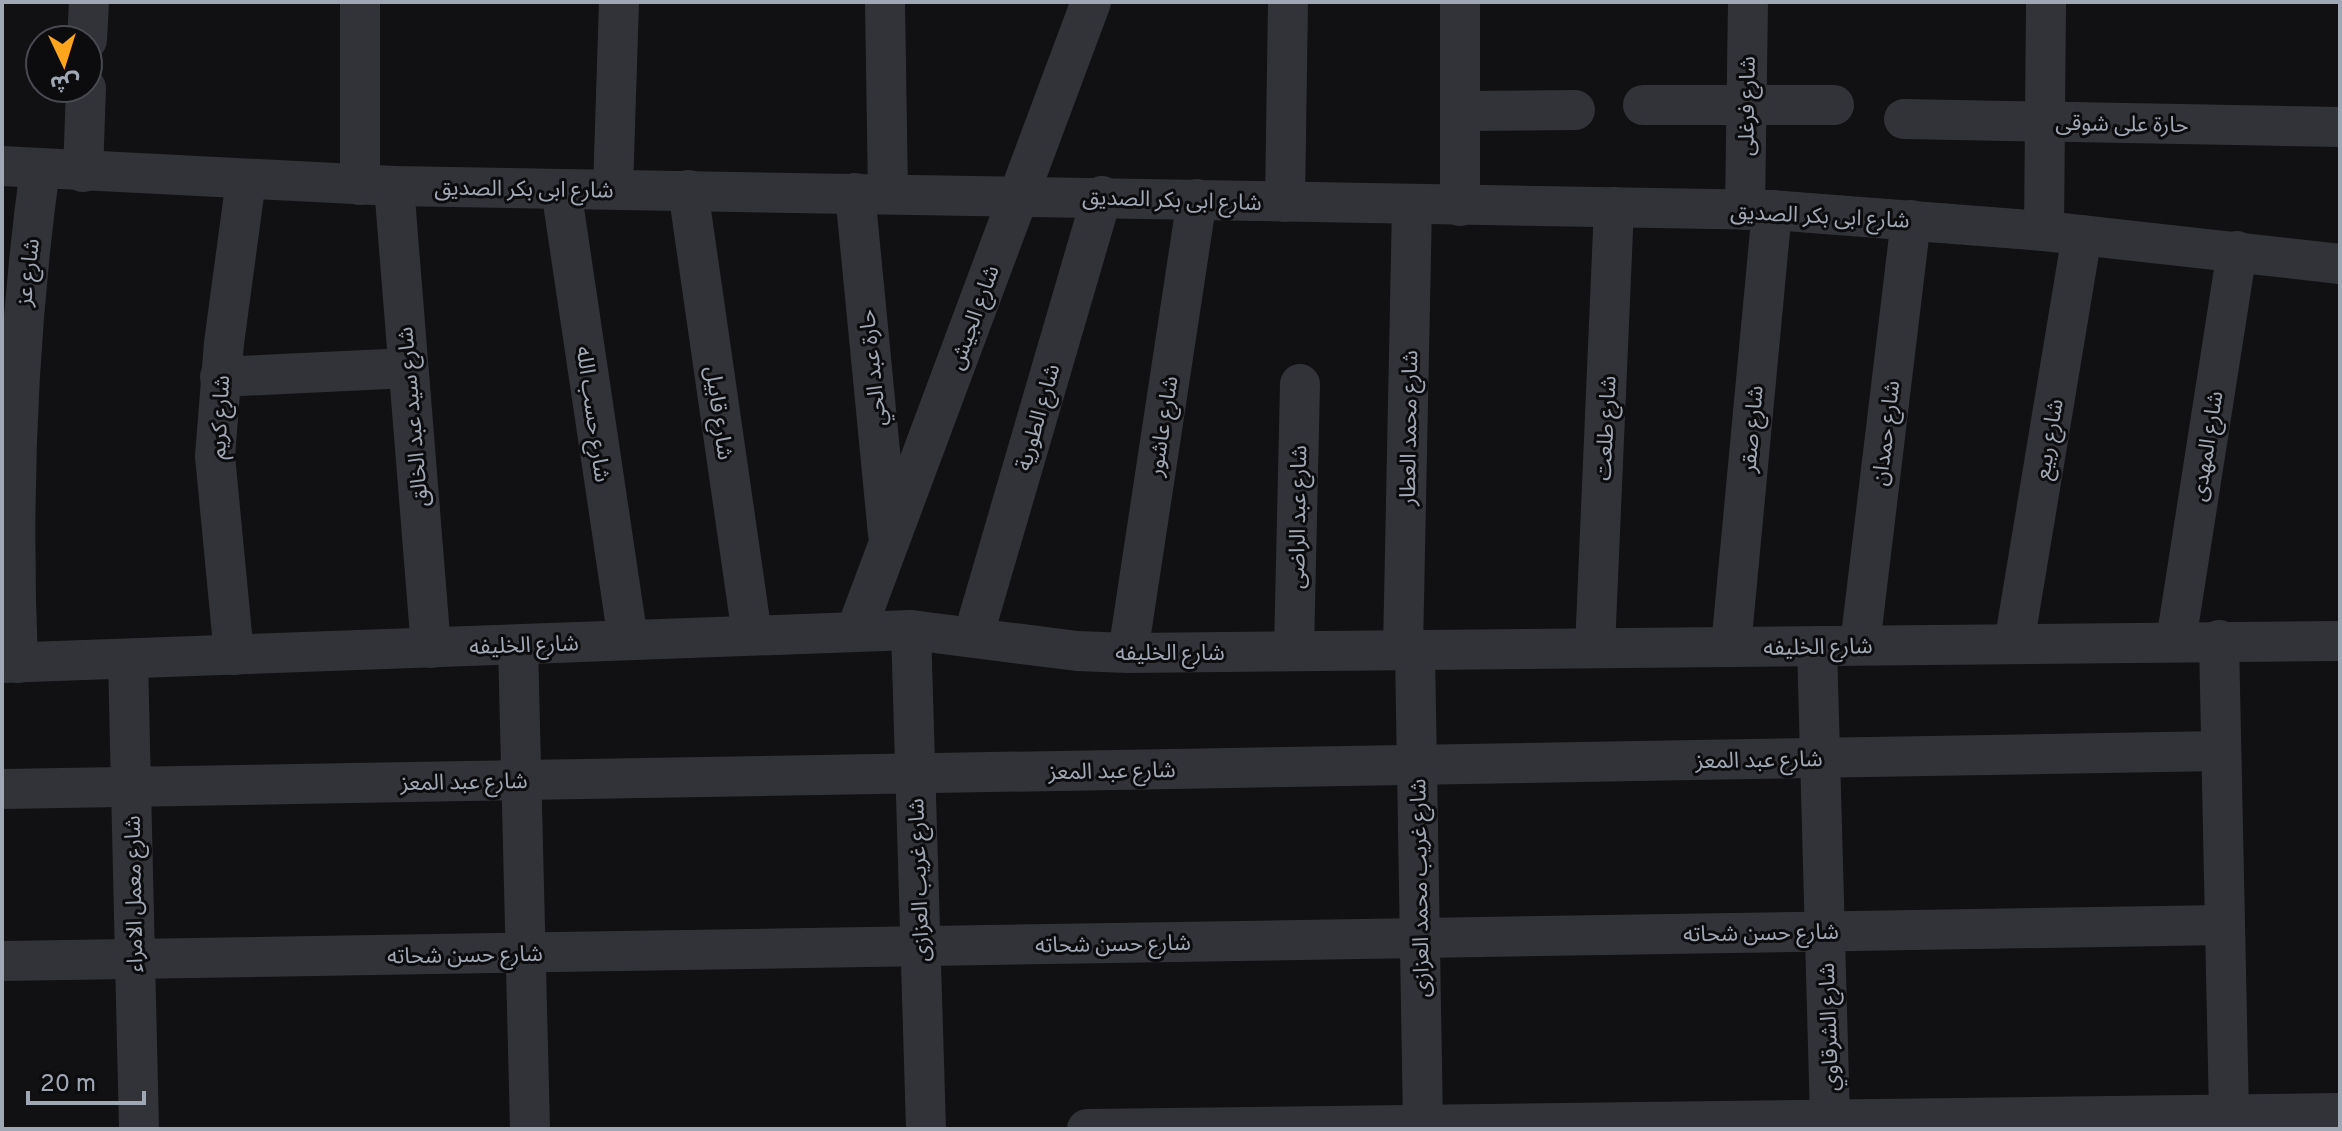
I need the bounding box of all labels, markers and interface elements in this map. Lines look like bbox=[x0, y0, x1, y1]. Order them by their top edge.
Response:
north arrow bbox=[24, 24, 104, 104]
street label: شارع فرغلى bbox=[1734, 56, 1764, 156]
text: ش bbox=[49, 67, 81, 96]
street label: حارة على شوقى bbox=[2055, 111, 2189, 140]
street label: شارع ابى بكر الصديق bbox=[434, 175, 614, 207]
street label: شارع ابى بكر الصديق bbox=[1082, 185, 1262, 219]
street label: شارع ابى بكر الصديق bbox=[1730, 199, 1910, 237]
street label: شارع عز bbox=[12, 237, 48, 309]
street label: شارع الجيش bbox=[944, 262, 1008, 374]
street label: حارة عبد الحي bbox=[855, 308, 895, 427]
street label: شارع سيد عبد الخالق bbox=[393, 325, 437, 508]
street label: شارع حسب الله bbox=[568, 345, 614, 484]
street label: شارع محمد العطار bbox=[1396, 350, 1426, 507]
street label: شارع الطورية bbox=[1011, 361, 1068, 474]
street label: شارع قابيل bbox=[697, 365, 737, 462]
street label: شارع كريم bbox=[206, 374, 238, 460]
street label: شارع عاشور bbox=[1143, 374, 1187, 480]
street label: شارع طلعت bbox=[1591, 375, 1625, 481]
street label: شارع حمدان bbox=[1868, 379, 1908, 488]
street label: شارع صقر bbox=[1736, 384, 1772, 475]
street label: شارع المهدى bbox=[2186, 389, 2231, 504]
street label: شارع ربيع bbox=[2030, 397, 2072, 482]
street label: شارع عبد الراضى bbox=[1285, 445, 1315, 589]
street label: شارع الخليفه bbox=[469, 631, 579, 663]
street label: شارع الخليفه bbox=[1763, 634, 1873, 664]
street label: شارع الخليفه bbox=[1115, 641, 1225, 669]
street label: شارع عبد المعز bbox=[1694, 747, 1823, 777]
street label: شارع عبد المعز bbox=[1047, 758, 1176, 788]
street label: شارع عبد المعز bbox=[399, 769, 528, 799]
street label: شارع غريب محمد العزازى bbox=[1406, 778, 1438, 998]
street label: شارع غريب العزازى bbox=[904, 798, 938, 962]
street label: شارع معمل الامراء bbox=[121, 815, 151, 973]
street label: شارع حسن شحاته bbox=[1683, 920, 1839, 950]
street label: شارع حسن شحاته bbox=[1035, 931, 1191, 961]
street label: شارع حسن شحاته bbox=[387, 942, 543, 972]
street label: شارع الشرقاوي bbox=[1815, 962, 1847, 1092]
scale bar bbox=[28, 1055, 144, 1105]
text: 20 m bbox=[40, 1070, 96, 1100]

